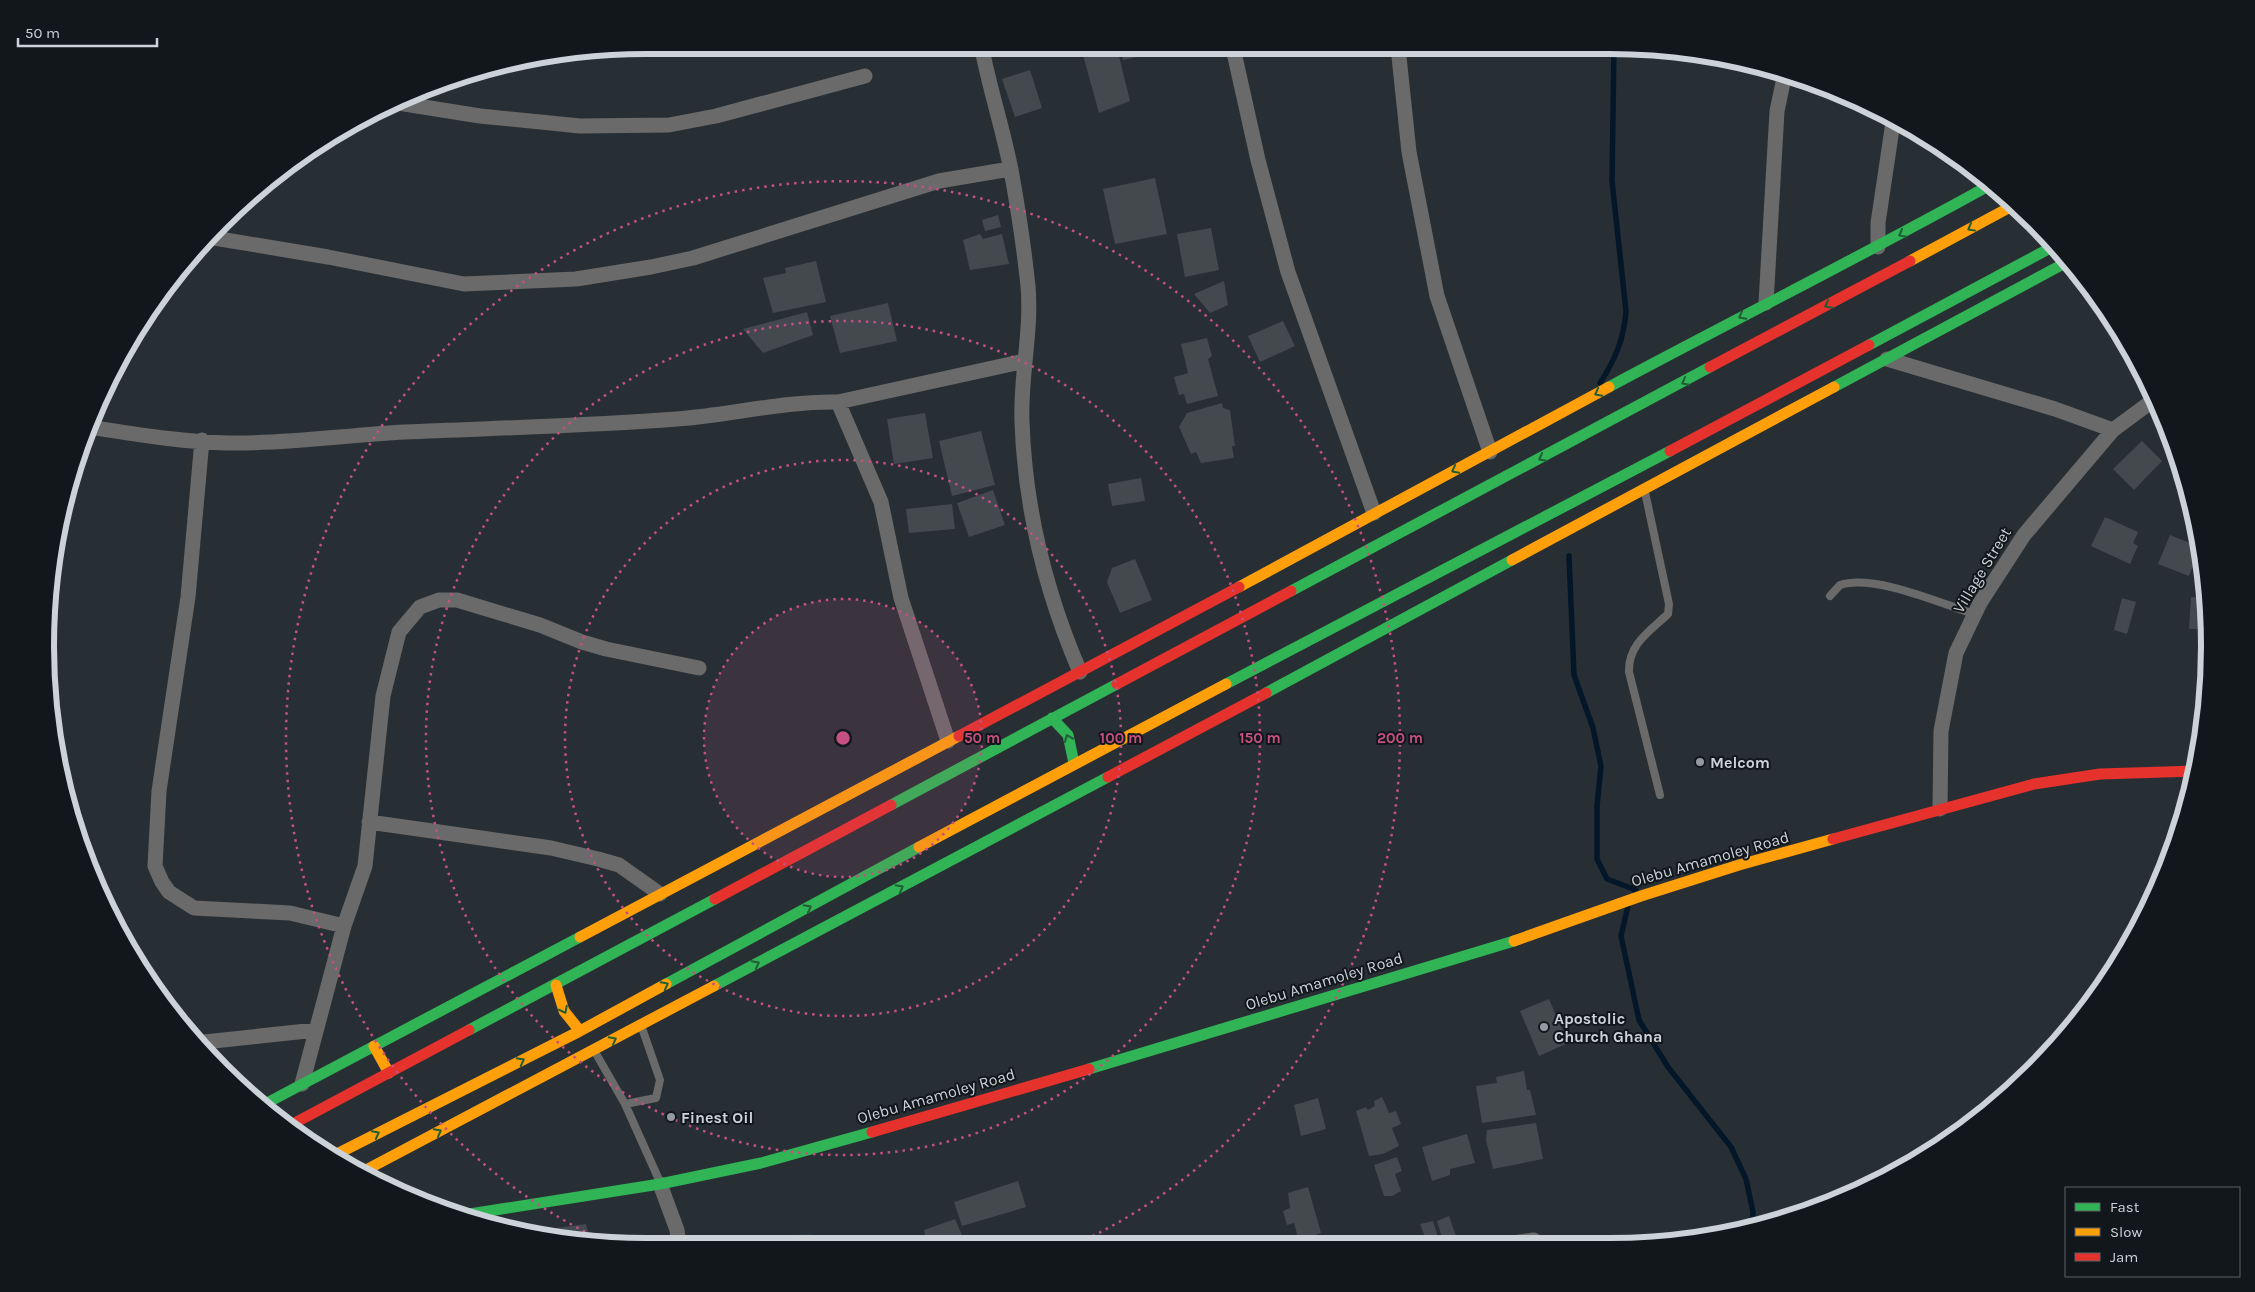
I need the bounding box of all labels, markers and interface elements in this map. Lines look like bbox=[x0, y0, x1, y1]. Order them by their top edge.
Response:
scale bar bbox=[18, 15, 156, 47]
text: 50 m bbox=[25, 24, 60, 42]
one-way arrow bbox=[1967, 222, 1976, 232]
one-way arrow bbox=[1898, 228, 1907, 238]
one-way arrow bbox=[1824, 299, 1833, 309]
one-way arrow bbox=[1738, 310, 1747, 320]
one-way arrow bbox=[1681, 376, 1690, 386]
one-way arrow bbox=[1595, 387, 1604, 397]
one-way arrow bbox=[1538, 452, 1547, 462]
one-way arrow bbox=[1451, 464, 1460, 474]
street label: Village Street bbox=[1949, 524, 2015, 616]
centre of rings bbox=[834, 729, 852, 747]
text: 50 m bbox=[964, 729, 1000, 747]
text: 100 m bbox=[1100, 729, 1142, 747]
text: 150 m bbox=[1239, 729, 1281, 747]
text: 200 m bbox=[1377, 729, 1423, 747]
one-way arrow bbox=[1064, 734, 1074, 743]
place label: Melcom bbox=[1710, 753, 1770, 772]
marker: Melcom bbox=[1694, 756, 1706, 768]
street label: Olebu Amamoley Road bbox=[1629, 827, 1791, 891]
one-way arrow bbox=[895, 884, 904, 894]
one-way arrow bbox=[803, 904, 812, 914]
street label: Olebu Amamoley Road bbox=[1243, 948, 1405, 1014]
one-way arrow bbox=[751, 960, 760, 970]
one-way arrow bbox=[660, 981, 669, 991]
one-way arrow bbox=[558, 1005, 568, 1014]
place label: Apostolic Church Ghana bbox=[1554, 1009, 1662, 1046]
marker: Apostolic Church Ghana bbox=[1538, 1021, 1550, 1033]
one-way arrow bbox=[608, 1036, 617, 1046]
one-way arrow bbox=[516, 1057, 525, 1067]
street label: Olebu Amamoley Road bbox=[855, 1064, 1017, 1128]
place label: Finest Oil bbox=[681, 1108, 753, 1127]
marker: Finest Oil bbox=[665, 1111, 677, 1123]
one-way arrow bbox=[433, 1128, 442, 1138]
one-way arrow bbox=[371, 1130, 380, 1140]
legend bbox=[2065, 1187, 2240, 1277]
text: Fast bbox=[2110, 1198, 2140, 1216]
text: Slow bbox=[2110, 1223, 2142, 1241]
text: Jam bbox=[2110, 1248, 2138, 1266]

